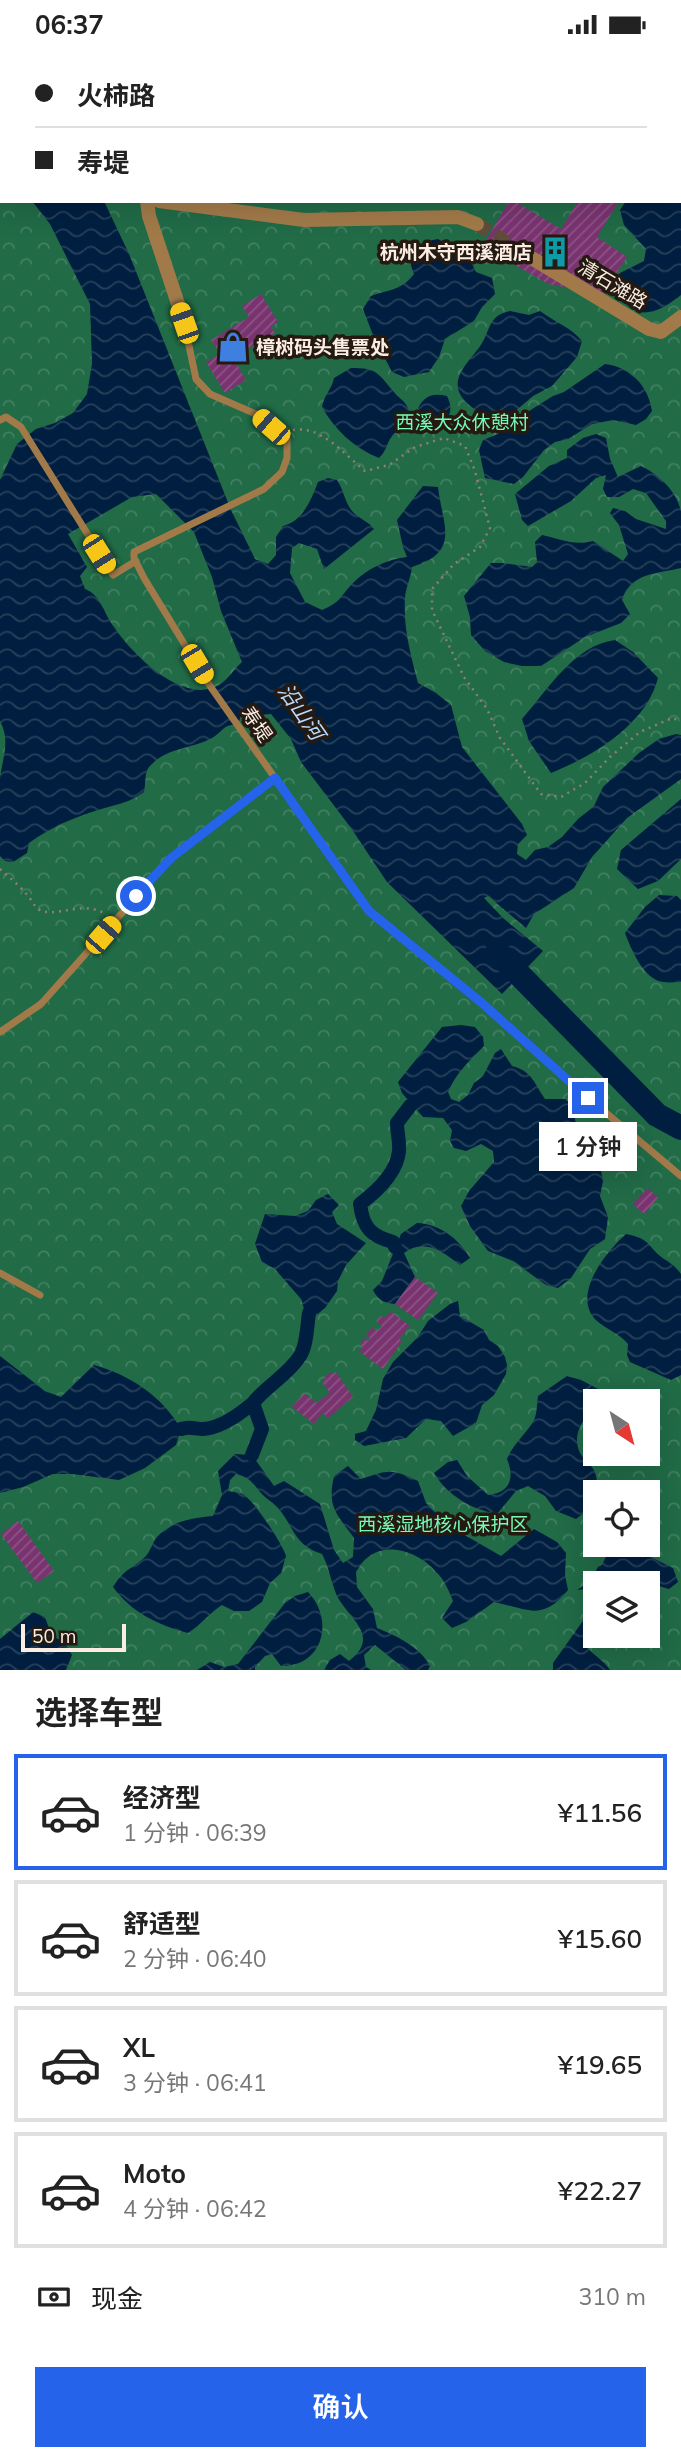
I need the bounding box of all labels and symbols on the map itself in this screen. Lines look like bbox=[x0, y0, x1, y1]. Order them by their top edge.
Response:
building icon: 杭州木守西溪酒店 bbox=[538, 235, 572, 269]
place label: 杭州木守西溪酒店 bbox=[380, 240, 532, 264]
street label: 清石滩路 bbox=[574, 254, 652, 314]
car bbox=[168, 300, 201, 346]
shop icon: 樟树码头售票处 bbox=[216, 330, 250, 364]
place label: 樟树码头售票处 bbox=[256, 335, 389, 359]
car bbox=[249, 405, 294, 449]
park label: 西溪大众休憩村 bbox=[395, 410, 529, 434]
car bbox=[79, 531, 120, 577]
car bbox=[178, 641, 217, 687]
water label: 沿山河 bbox=[273, 678, 333, 748]
street label: 寿堤 bbox=[236, 702, 278, 746]
route start bbox=[120, 880, 152, 912]
car bbox=[82, 912, 125, 958]
route end bbox=[572, 1082, 604, 1114]
callout: 1 分钟 bbox=[539, 1123, 637, 1171]
north arrow bbox=[583, 1389, 660, 1467]
park label: 西溪湿地核心保护区 bbox=[357, 1512, 529, 1536]
scale bar bbox=[21, 1621, 126, 1653]

